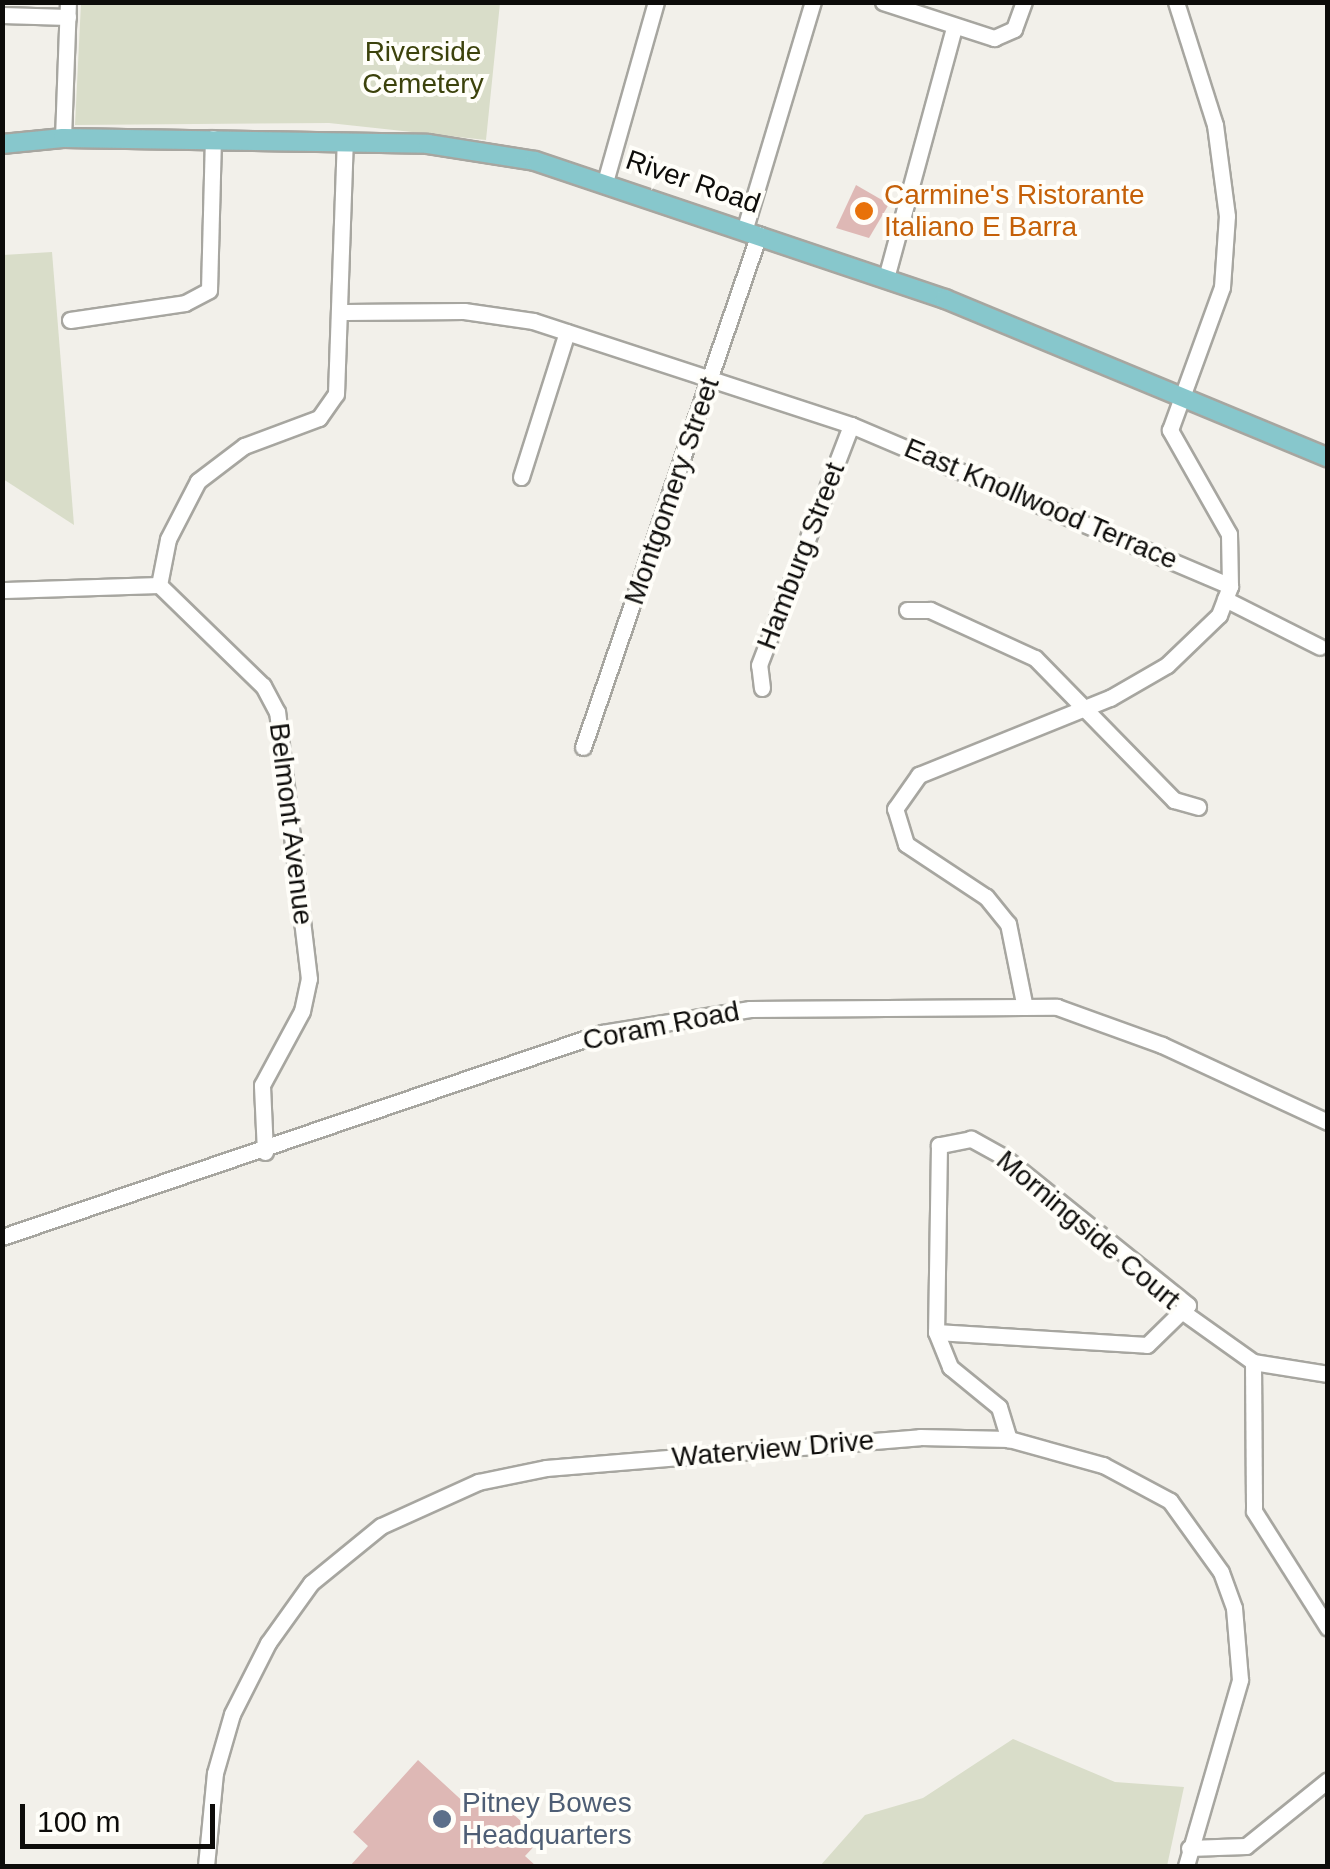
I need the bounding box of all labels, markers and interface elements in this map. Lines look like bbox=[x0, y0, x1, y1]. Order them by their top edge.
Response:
park label: Riverside Cemetery bbox=[362, 35, 484, 101]
street label: River Road bbox=[621, 143, 765, 221]
place label: Carmine's Ristorante Italiano E Barra bbox=[884, 178, 1145, 244]
marker: Carmine's Ristorante Italiano E Barra bbox=[853, 200, 875, 222]
street label: Montgomery Street bbox=[617, 373, 727, 609]
street label: East Knollwood Terrace bbox=[899, 431, 1183, 577]
street label: Hamburg Street bbox=[750, 458, 852, 654]
street label: Belmont Avenue bbox=[262, 720, 320, 928]
street label: Coram Road bbox=[580, 994, 742, 1058]
street label: Morningside Court bbox=[990, 1144, 1186, 1316]
street label: Waterview Drive bbox=[671, 1423, 875, 1475]
scale bar bbox=[25, 1784, 220, 1846]
place label: Pitney Bowes Headquarters bbox=[462, 1786, 632, 1852]
text: 100 m bbox=[37, 1805, 120, 1838]
marker: Pitney Bowes Headquarters bbox=[431, 1808, 453, 1830]

